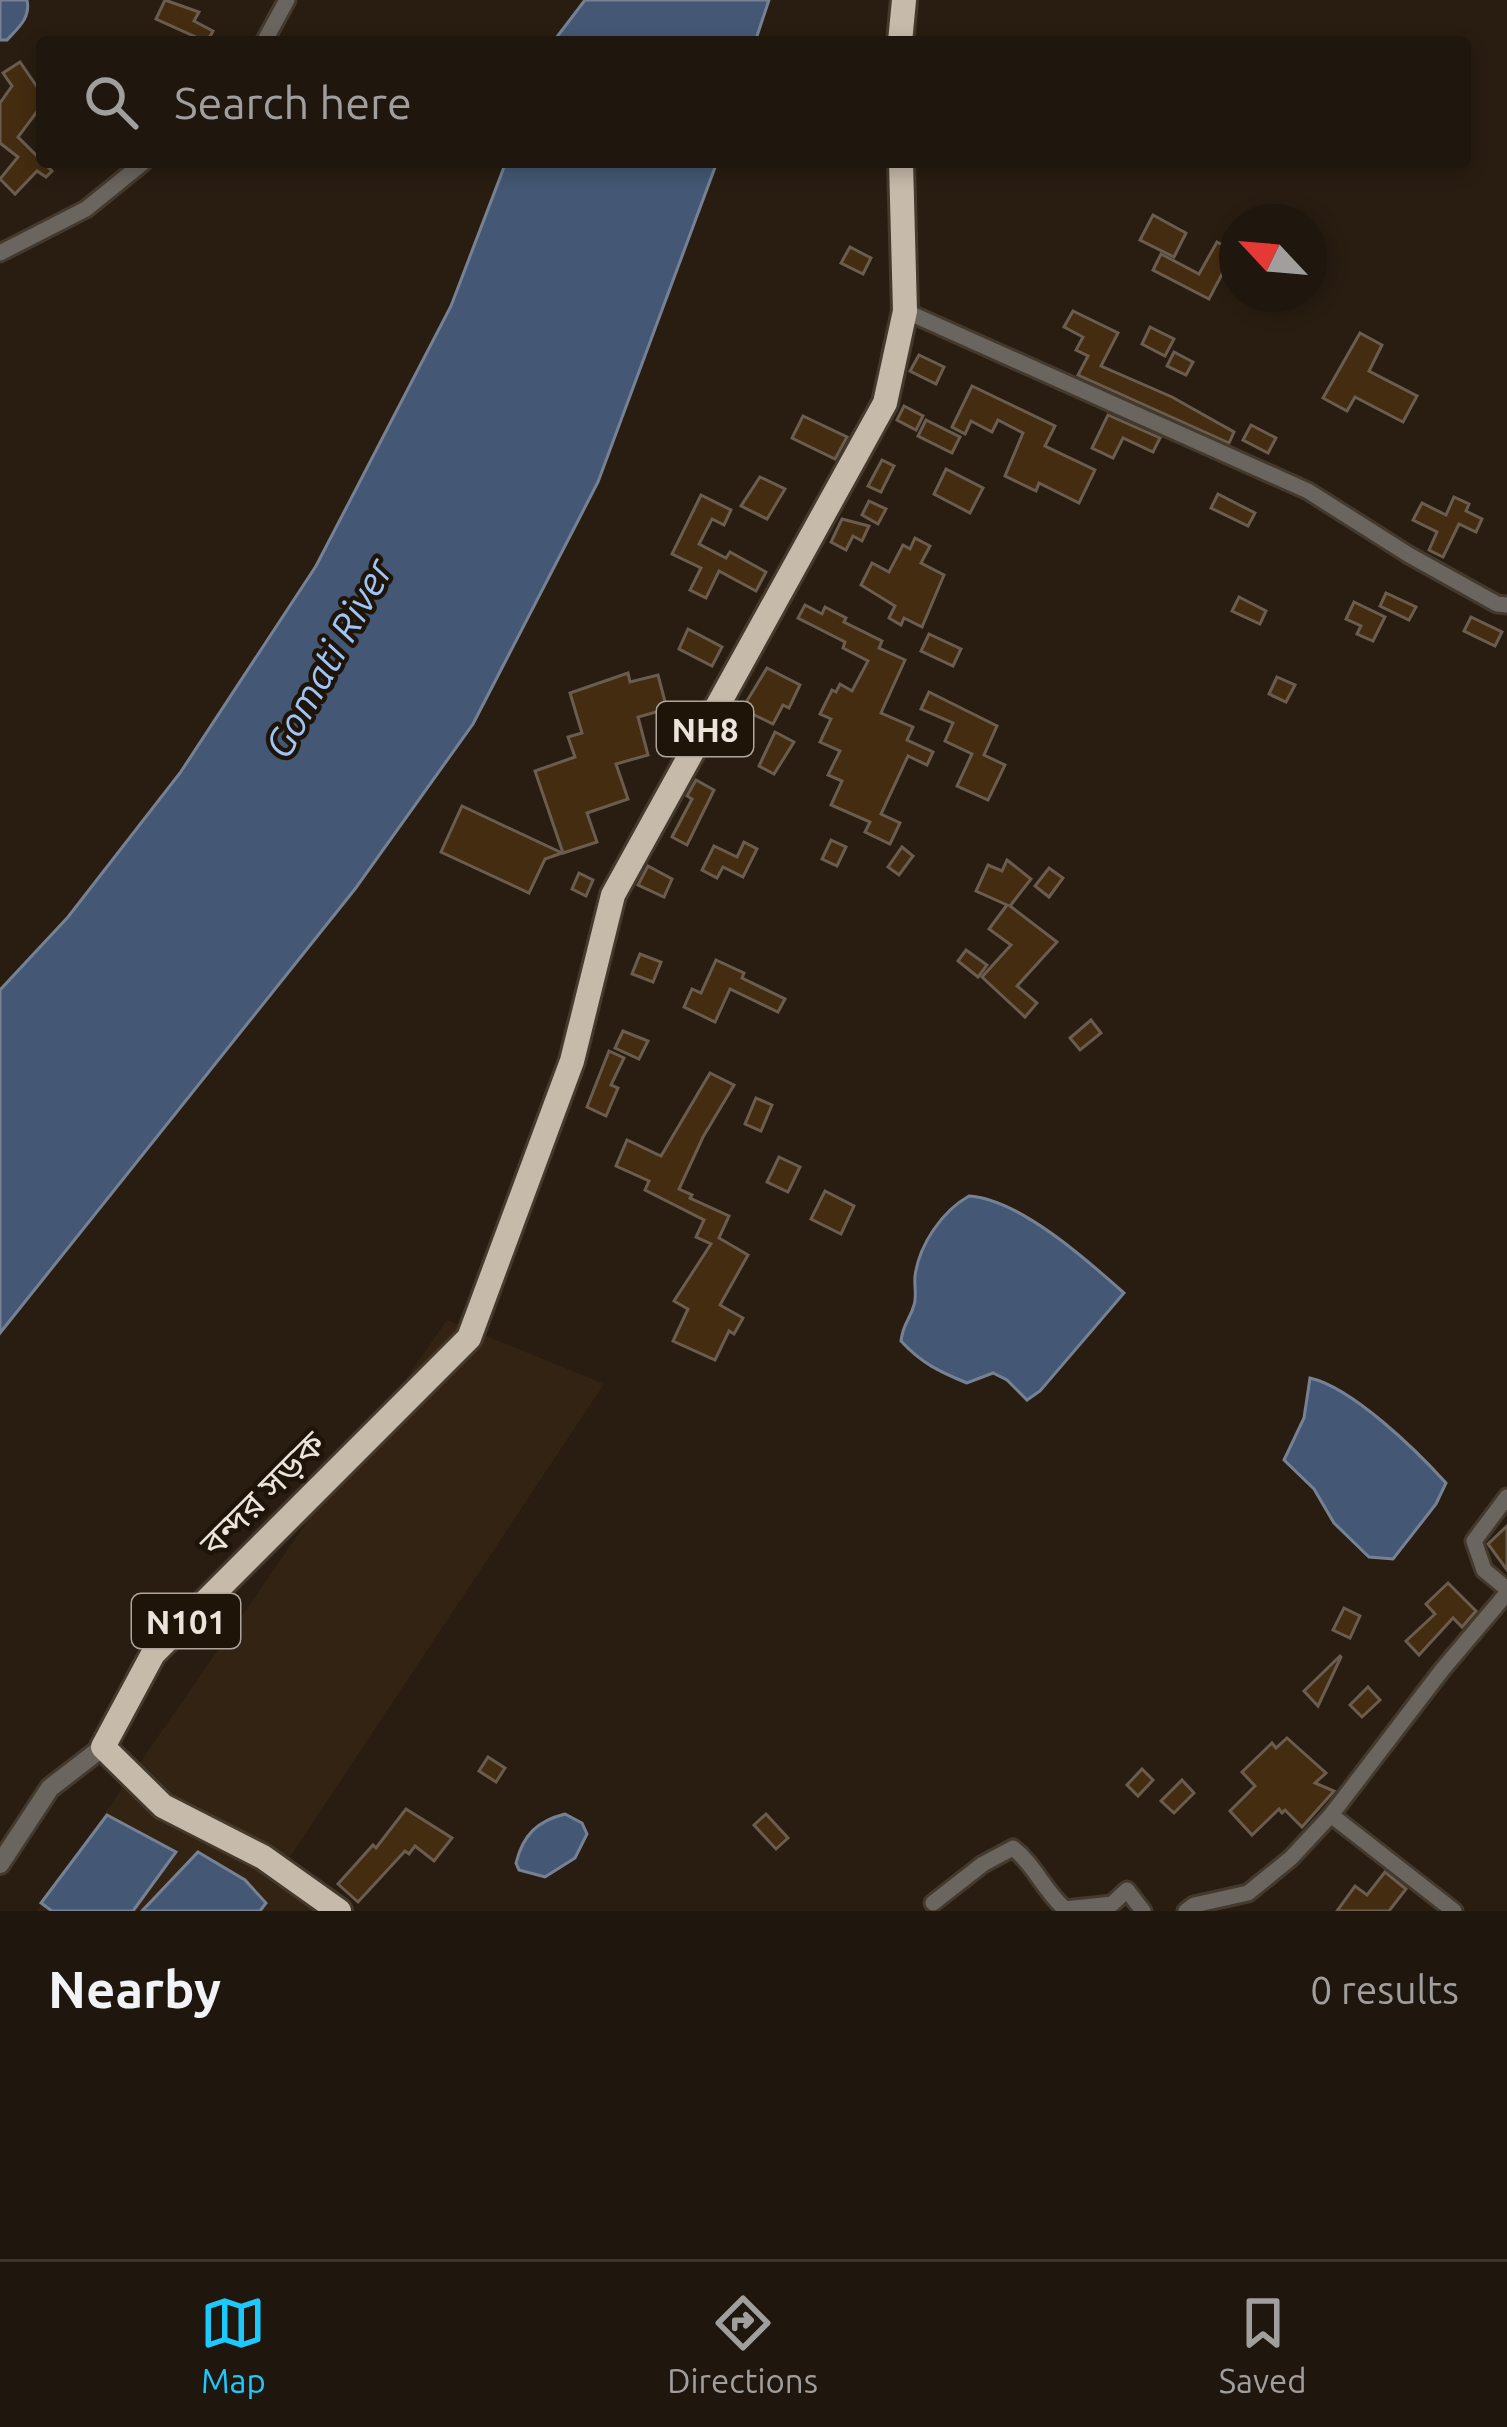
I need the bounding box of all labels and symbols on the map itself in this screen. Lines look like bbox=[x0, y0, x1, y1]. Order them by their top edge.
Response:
north arrow bbox=[1219, 204, 1327, 312]
water label: Gomati River bbox=[256, 550, 401, 765]
road number: NH8 bbox=[657, 702, 753, 756]
street label: বন্দর সড়ক bbox=[191, 1422, 333, 1564]
road number: N101 bbox=[132, 1594, 240, 1648]

